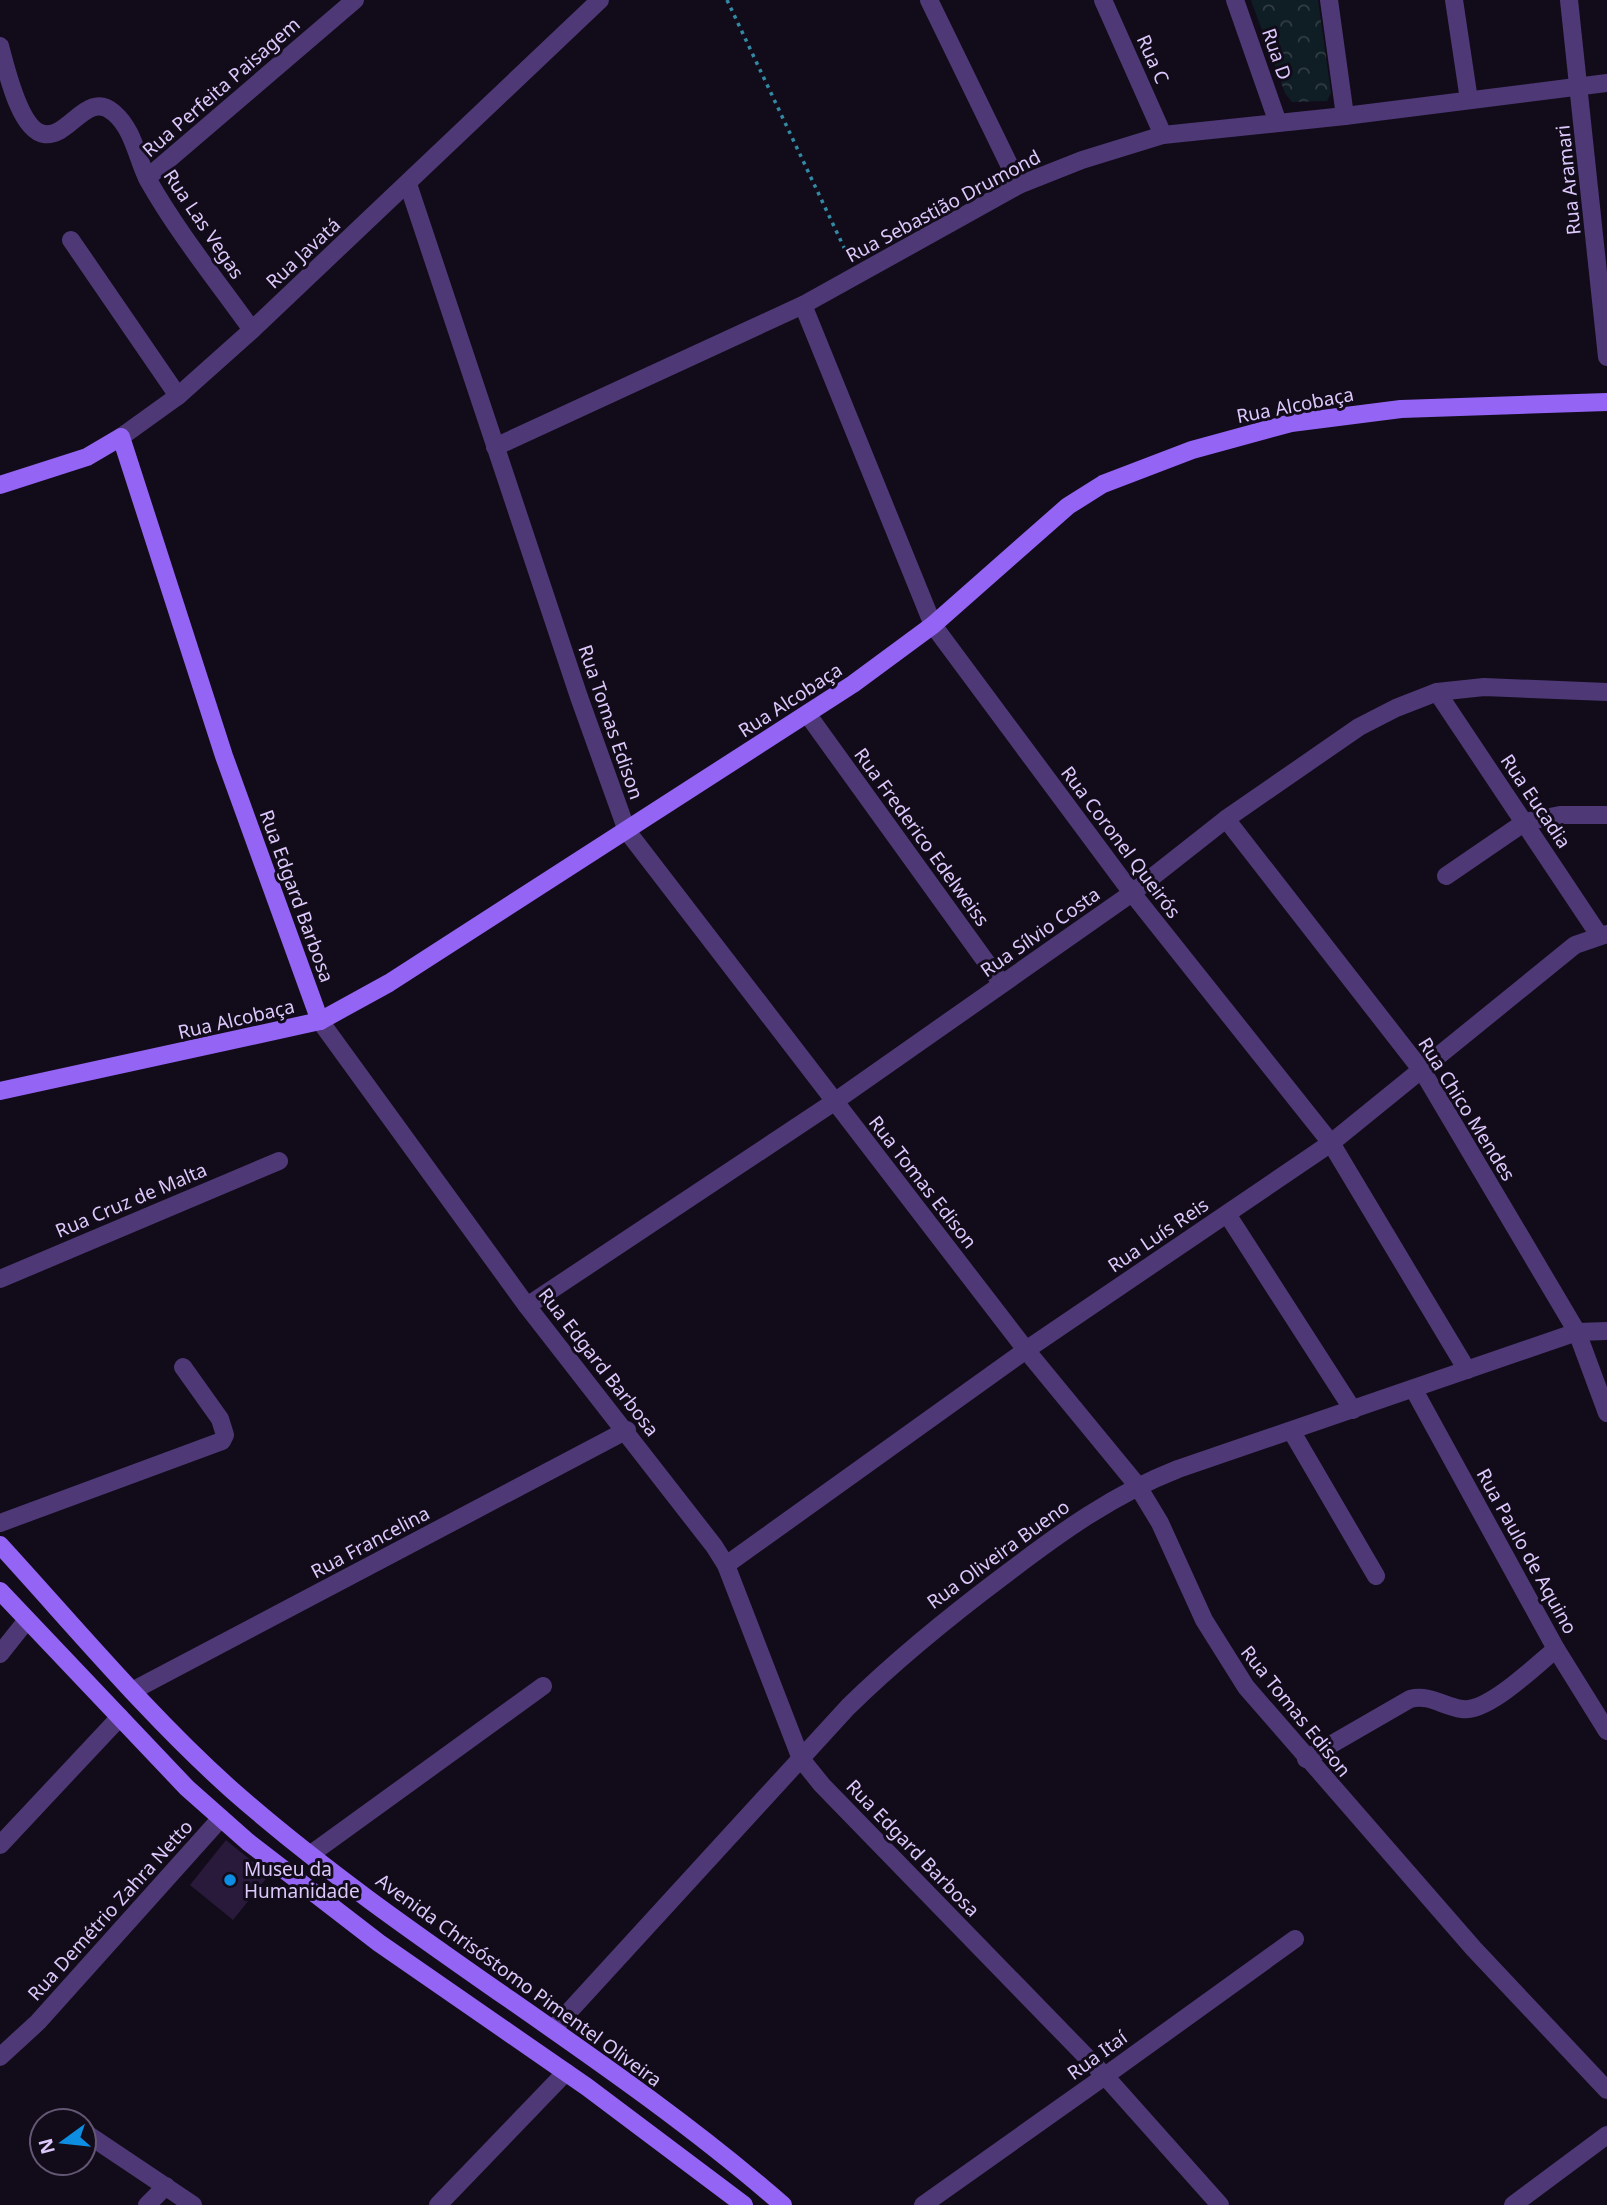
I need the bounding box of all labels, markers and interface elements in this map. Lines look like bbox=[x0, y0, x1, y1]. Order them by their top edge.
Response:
street label: Rua Perfeita Paisagem bbox=[137, 11, 305, 163]
street label: Rua D bbox=[1256, 25, 1298, 83]
street label: Rua C bbox=[1131, 30, 1175, 88]
street label: Rua Aramari bbox=[1549, 124, 1587, 236]
street label: Rua Sebastião Drumond bbox=[841, 144, 1045, 268]
street label: Rua Las Vegas bbox=[158, 164, 250, 284]
street label: Rua Javatá bbox=[260, 212, 346, 294]
street label: Rua Alcobaça bbox=[1234, 381, 1356, 429]
street label: Rua Tomas Edison bbox=[572, 641, 650, 803]
street label: Rua Alcobaça bbox=[733, 657, 847, 743]
street label: Rua Frederico Edelweiss bbox=[848, 743, 996, 931]
street label: Rua Eucadia bbox=[1495, 749, 1577, 853]
street label: Rua Coronel Queirós bbox=[1055, 761, 1187, 923]
street label: Rua Edgard Barbosa bbox=[254, 806, 340, 986]
street label: Rua Sílvio Costa bbox=[975, 881, 1105, 983]
street label: Rua Alcobaça bbox=[175, 993, 297, 1045]
street label: Rua Chico Mendes bbox=[1412, 1032, 1522, 1186]
street label: Rua Tomas Edison bbox=[863, 1110, 983, 1254]
street label: Rua Cruz de Malta bbox=[51, 1156, 211, 1244]
street label: Rua Luís Reis bbox=[1103, 1192, 1213, 1278]
street label: Rua Edgard Barbosa bbox=[533, 1282, 665, 1442]
street label: Rua Paulo de Aquino bbox=[1471, 1464, 1583, 1638]
street label: Rua Oliveira Bueno bbox=[922, 1493, 1074, 1615]
street label: Rua Francelina bbox=[306, 1500, 434, 1584]
street label: Rua Tomas Edison bbox=[1235, 1640, 1357, 1782]
street label: Rua Edgard Barbosa bbox=[841, 1774, 985, 1922]
street label: Rua Demétrio Zahra Netto bbox=[22, 1814, 198, 2006]
place label: Museu da Humanidade bbox=[244, 1856, 360, 1904]
street label: Avenida Chrisóstomo Pimentel Oliveira bbox=[371, 1867, 667, 2093]
marker: Museu da Humanidade bbox=[222, 1872, 238, 1888]
street label: Rua Itaí bbox=[1062, 2024, 1133, 2086]
north arrow bbox=[28, 2107, 98, 2177]
text: N bbox=[32, 2136, 61, 2157]

